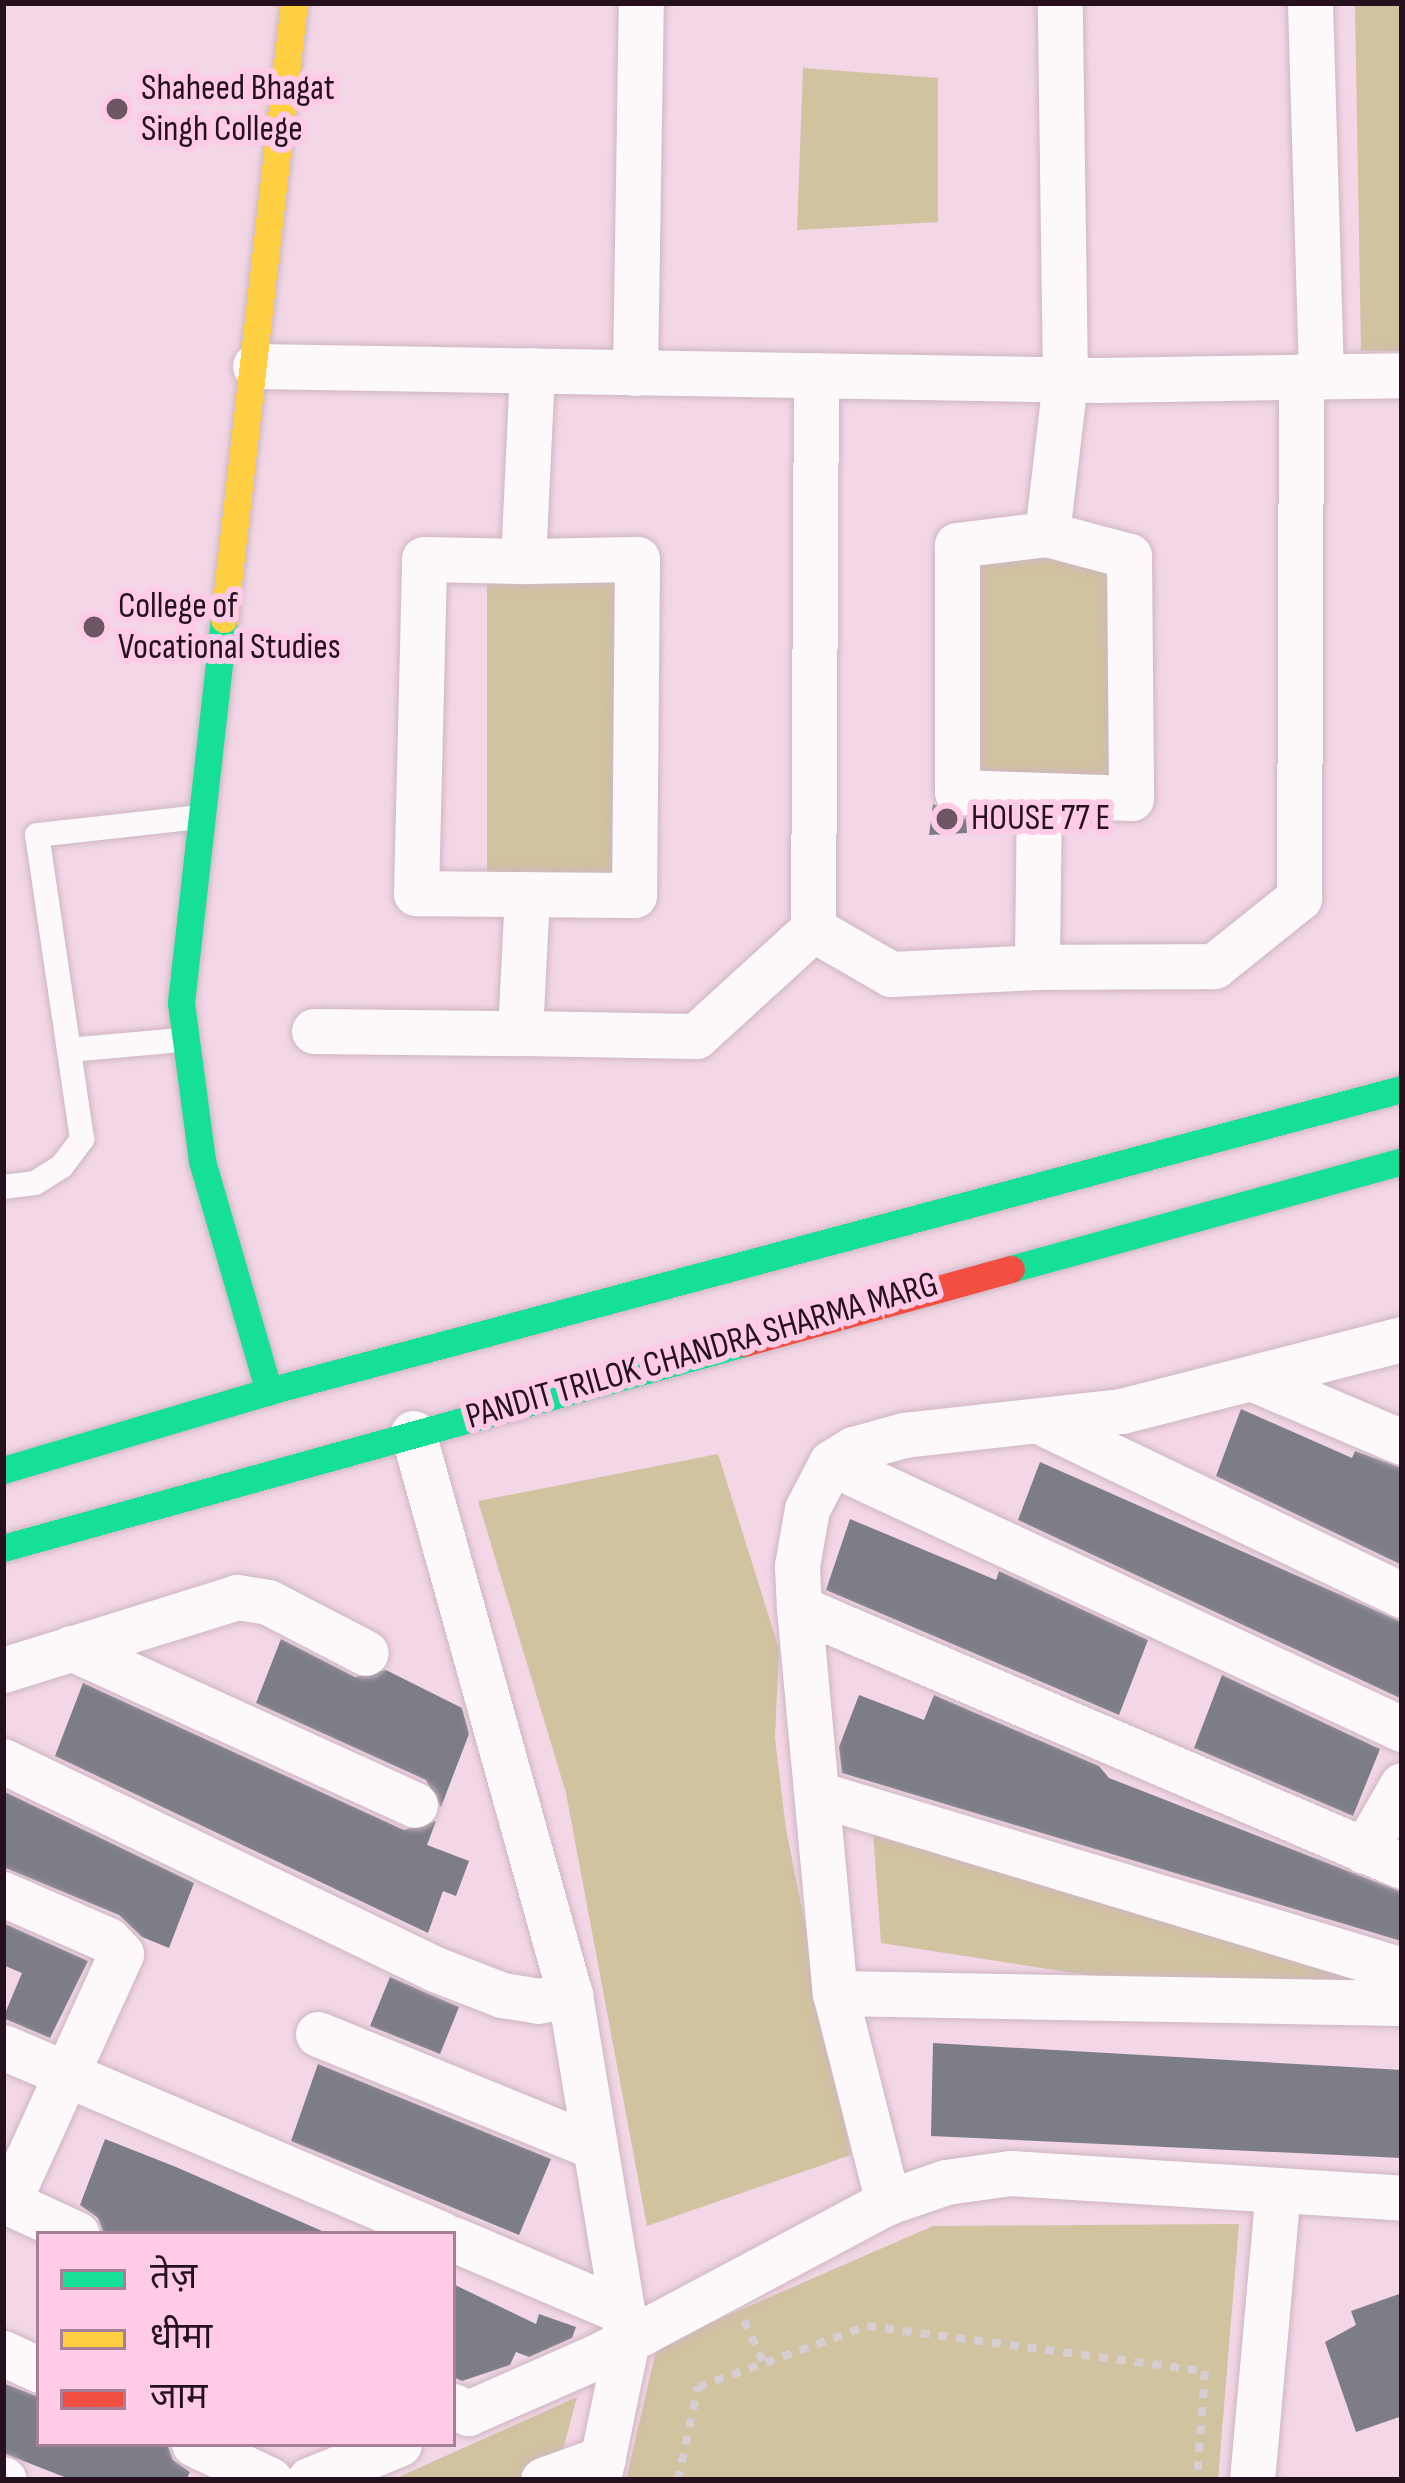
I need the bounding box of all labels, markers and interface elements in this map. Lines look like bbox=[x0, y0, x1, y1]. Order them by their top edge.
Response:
place label: Shaheed Bhagat Singh College bbox=[141, 66, 335, 151]
marker: Shaheed Bhagat Singh College bbox=[104, 96, 130, 122]
place label: College of Vocational Studies bbox=[118, 584, 341, 669]
marker: College of Vocational Studies bbox=[81, 614, 107, 640]
place label: HOUSE 77 E bbox=[971, 797, 1110, 841]
marker: HOUSE 77 E bbox=[934, 806, 960, 832]
street label: PANDIT TRILOK CHANDRA SHARMA MARG bbox=[461, 1263, 943, 1439]
legend bbox=[36, 2231, 456, 2447]
text: तेज़ bbox=[150, 2256, 197, 2299]
text: धीमा bbox=[150, 2316, 212, 2359]
text: जाम bbox=[150, 2376, 208, 2419]

